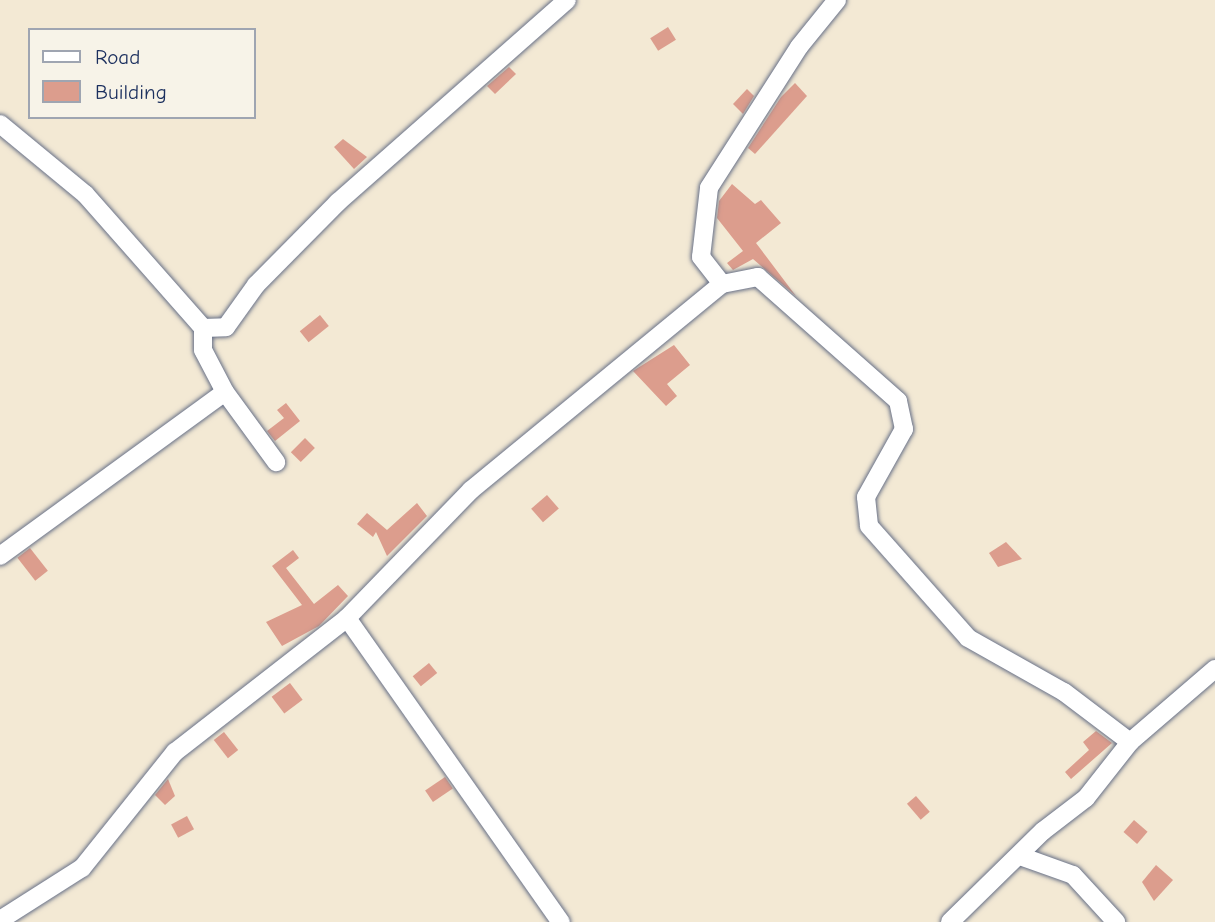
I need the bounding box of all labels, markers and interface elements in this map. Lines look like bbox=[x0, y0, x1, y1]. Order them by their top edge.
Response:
legend bbox=[28, 28, 256, 119]
text: Road bbox=[95, 45, 140, 69]
text: Building bbox=[95, 80, 167, 104]

